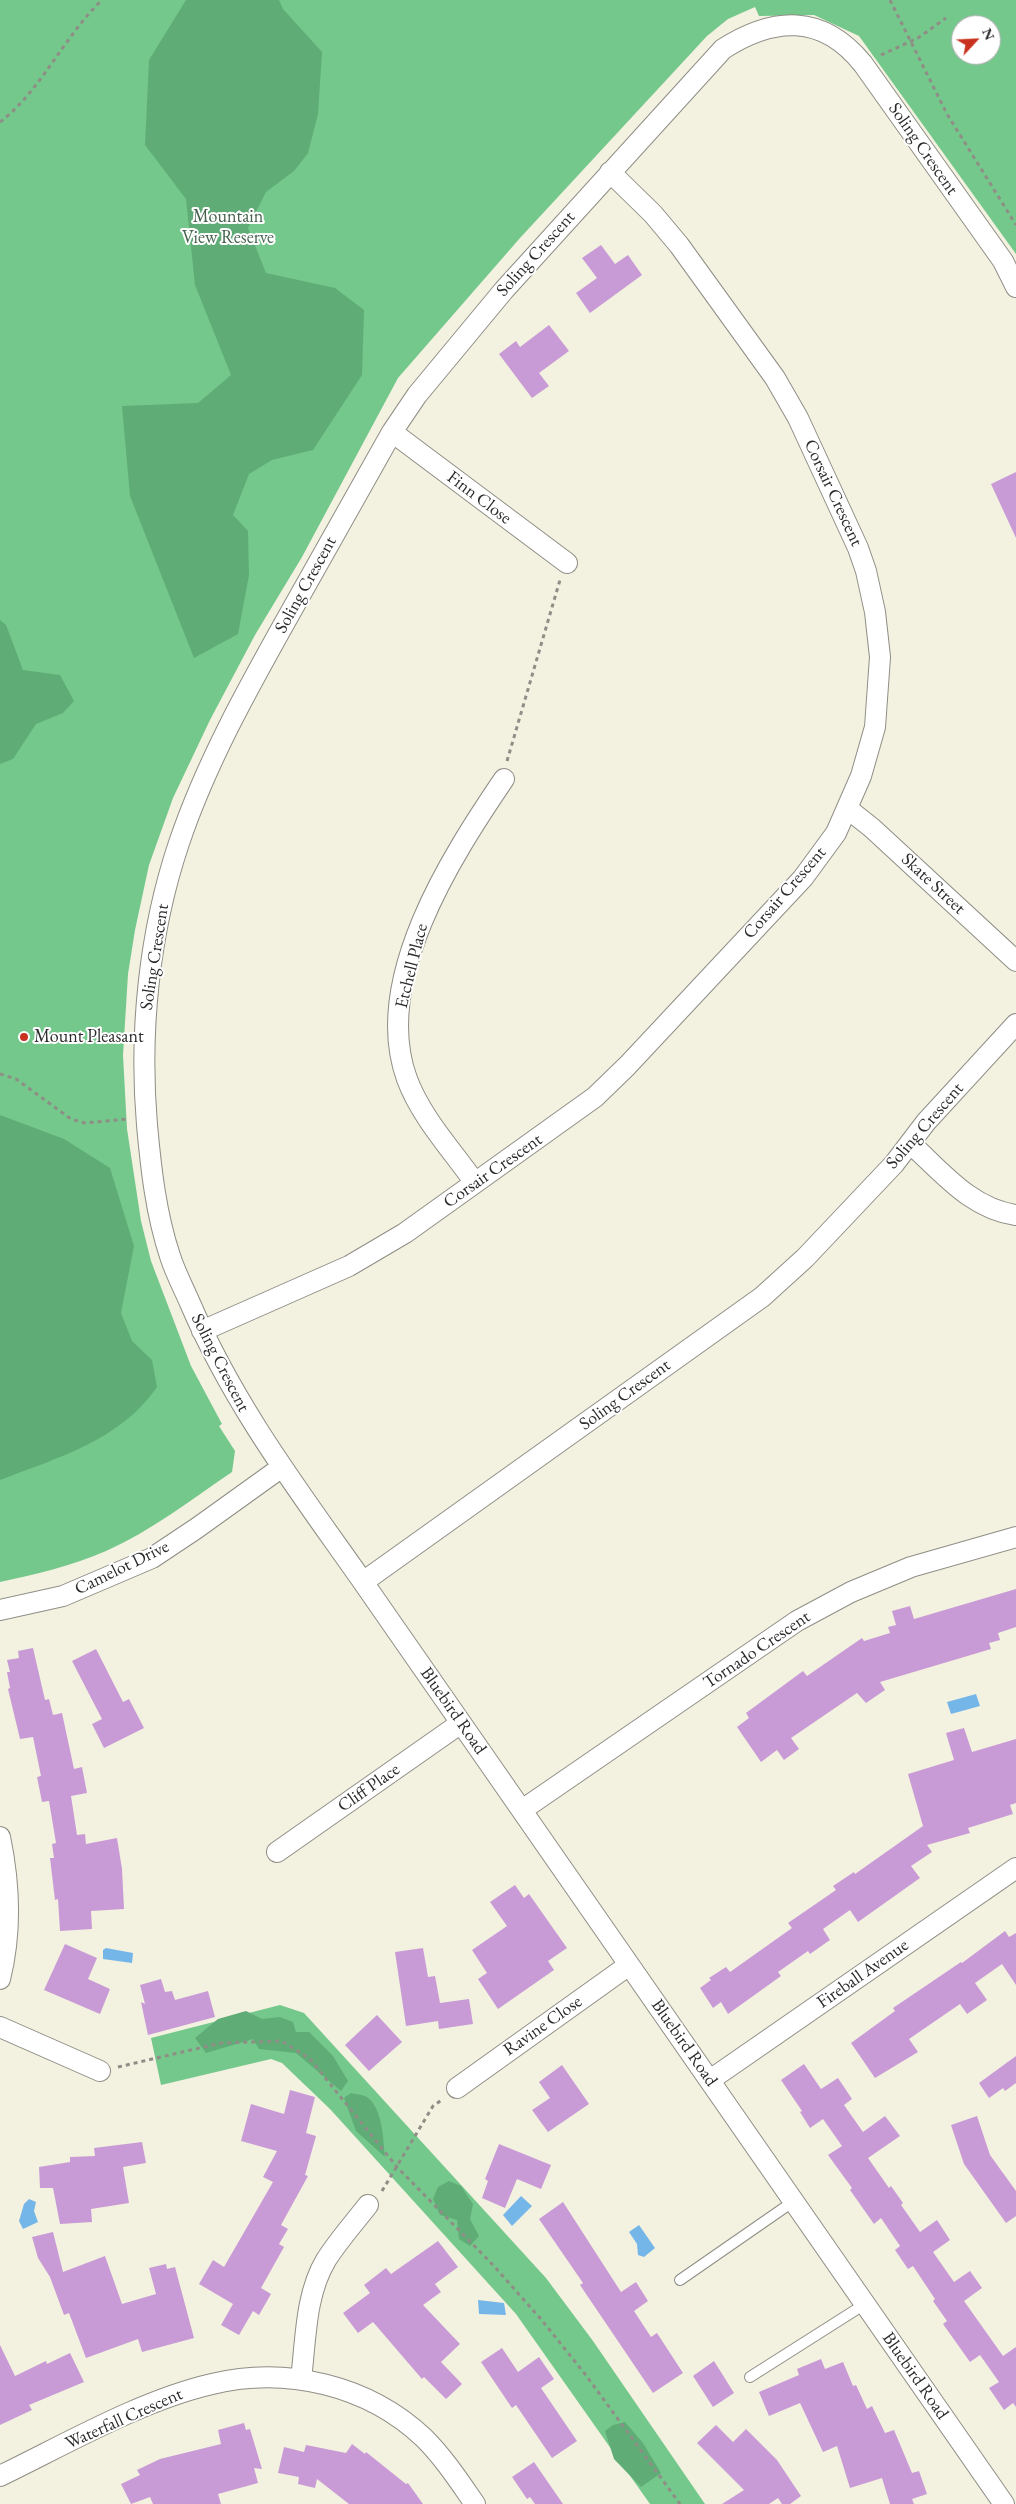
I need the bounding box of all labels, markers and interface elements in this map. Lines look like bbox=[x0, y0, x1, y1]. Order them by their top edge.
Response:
north arrow bbox=[951, 15, 1001, 65]
text: N bbox=[978, 25, 999, 43]
street label: Soling Crescent bbox=[883, 99, 963, 199]
park label: Mountain View Reserve bbox=[182, 206, 274, 248]
street label: Soling Crescent bbox=[492, 207, 580, 301]
street label: Corsair Crescent bbox=[799, 436, 867, 550]
street label: Finn Close bbox=[443, 467, 515, 529]
street label: Soling Crescent bbox=[271, 533, 341, 637]
street label: Corsair Crescent bbox=[739, 842, 831, 944]
street label: Skate Street bbox=[896, 849, 970, 919]
street label: Soling Crescent bbox=[136, 902, 174, 1012]
street label: Etchell Place bbox=[391, 921, 433, 1011]
place label: Mount Pleasant bbox=[34, 1026, 144, 1048]
marker: Mount Pleasant bbox=[18, 1031, 30, 1043]
street label: Soling Crescent bbox=[882, 1078, 968, 1174]
street label: Corsair Crescent bbox=[440, 1129, 546, 1213]
street label: Soling Crescent bbox=[186, 1310, 254, 1416]
street label: Soling Crescent bbox=[575, 1355, 675, 1435]
street label: Camelot Drive bbox=[71, 1536, 173, 1600]
street label: Tornado Crescent bbox=[699, 1606, 815, 1694]
street label: Bluebird Road bbox=[415, 1663, 491, 1759]
street label: Cliff Place bbox=[334, 1759, 404, 1817]
street label: Fireball Avenue bbox=[813, 1935, 913, 2013]
street label: Ravine Close bbox=[500, 1991, 586, 2061]
street label: Bluebird Road bbox=[646, 1995, 722, 2091]
street label: Bluebird Road bbox=[877, 2328, 953, 2424]
street label: Waterfall Crescent bbox=[62, 2384, 186, 2454]

